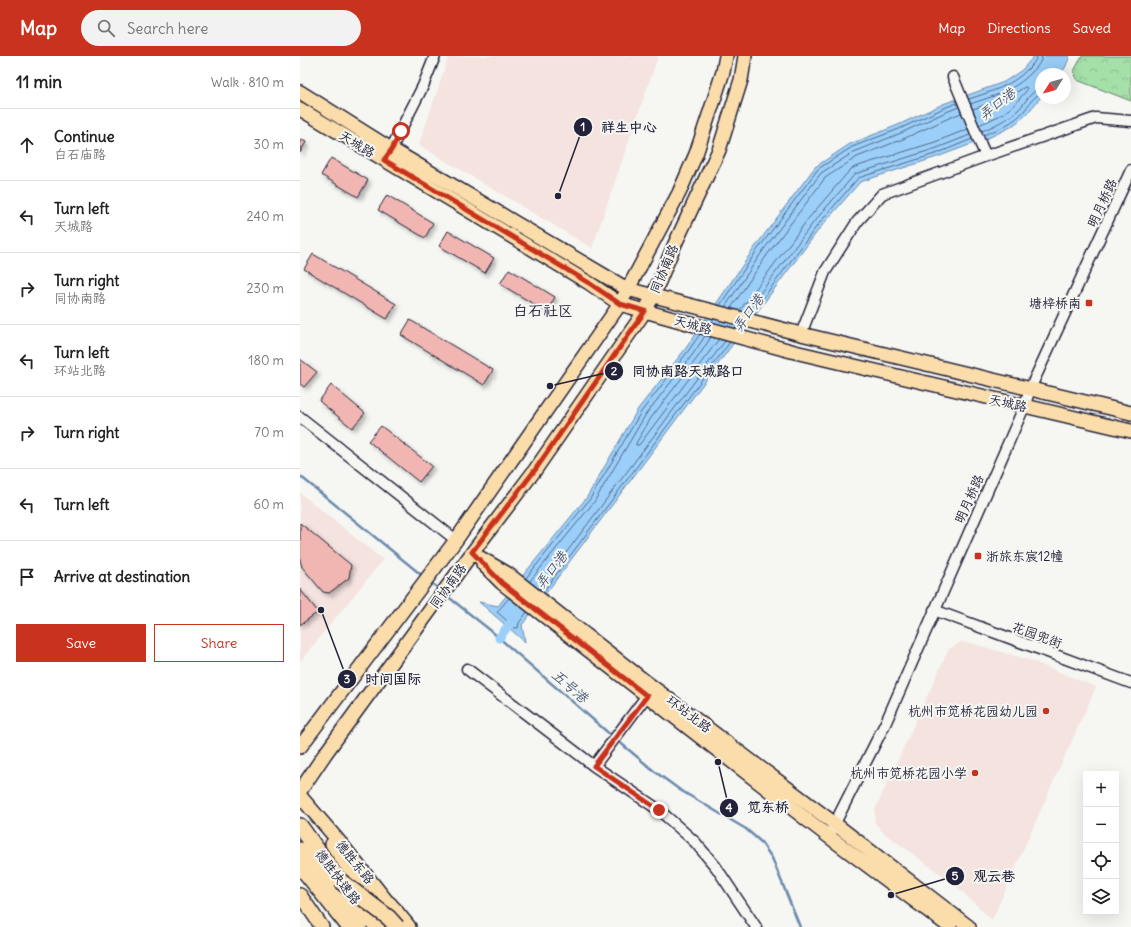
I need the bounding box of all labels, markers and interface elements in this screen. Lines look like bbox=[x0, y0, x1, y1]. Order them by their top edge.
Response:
search box bbox=[81, 10, 361, 46]
text: Map bbox=[20, 16, 57, 40]
icon: search bbox=[95, 17, 117, 39]
text: Search here bbox=[127, 19, 208, 38]
text: Map bbox=[938, 19, 965, 37]
text: Directions bbox=[987, 19, 1051, 37]
text: Saved bbox=[1073, 19, 1111, 37]
north arrow bbox=[1035, 68, 1071, 104]
text: 11 min bbox=[16, 71, 62, 93]
text: Walk · 810 m bbox=[211, 74, 284, 91]
water label: 弄口港 bbox=[975, 83, 1021, 124]
callout: 祥生中心 bbox=[573, 114, 665, 140]
text: 祥生中心 bbox=[601, 118, 657, 136]
text: 1 bbox=[581, 119, 585, 134]
route start bbox=[392, 122, 410, 140]
text: Continue bbox=[54, 127, 115, 146]
street label: 天城路 bbox=[336, 127, 378, 161]
icon: ahead bbox=[16, 134, 38, 156]
text: 30 m bbox=[254, 136, 284, 153]
text: 白石庙路 bbox=[54, 146, 106, 163]
street label: 明月桥路 bbox=[1083, 176, 1121, 230]
text: Turn left bbox=[54, 199, 109, 218]
icon: left bbox=[16, 206, 38, 228]
text: 240 m bbox=[247, 208, 284, 225]
text: 天城路 bbox=[54, 218, 93, 235]
street label: 同协南路 bbox=[646, 242, 682, 296]
text: Turn right bbox=[54, 271, 119, 290]
icon: right bbox=[16, 278, 38, 300]
text: 230 m bbox=[246, 280, 284, 297]
water label: 弄口港 bbox=[728, 289, 769, 335]
text: 同协南路 bbox=[54, 290, 106, 307]
place label: 塘梓桥南 bbox=[1029, 295, 1081, 312]
marker: 塘梓桥南 bbox=[1084, 298, 1094, 308]
district label: 白石社区 bbox=[513, 301, 573, 320]
street label: 天城路 bbox=[672, 312, 714, 338]
text: Turn left bbox=[54, 343, 109, 362]
icon: left bbox=[16, 350, 38, 372]
text: 180 m bbox=[248, 352, 284, 369]
callout: 同协南路天城路口 bbox=[604, 358, 752, 384]
text: 环站北路 bbox=[54, 362, 106, 379]
text: 同协南路天城路口 bbox=[632, 362, 744, 380]
text: 2 bbox=[611, 363, 618, 378]
street label: 天城路 bbox=[987, 390, 1029, 416]
icon: right bbox=[16, 422, 38, 444]
text: Turn right bbox=[54, 423, 119, 442]
text: 70 m bbox=[255, 424, 284, 441]
street label: 明月桥路 bbox=[951, 472, 987, 526]
icon: left bbox=[16, 494, 38, 516]
text: Turn left bbox=[54, 495, 109, 514]
text: 60 m bbox=[253, 496, 284, 513]
water label: 弄口港 bbox=[531, 546, 572, 592]
place label: 浙旅东宸12幢 bbox=[986, 548, 1063, 565]
marker: 浙旅东宸12幢 bbox=[973, 551, 983, 561]
street label: 同协南路 bbox=[426, 560, 470, 612]
icon: arrive bbox=[16, 566, 38, 588]
text: Arrive at destination bbox=[54, 567, 190, 586]
street label: 花园兜街 bbox=[1010, 618, 1064, 652]
button: Save bbox=[16, 624, 146, 662]
button: Share bbox=[154, 624, 284, 662]
water label: 五号港 bbox=[548, 665, 593, 708]
callout: 时间国际 bbox=[337, 666, 429, 692]
text: 时间国际 bbox=[365, 670, 421, 688]
text: 3 bbox=[344, 671, 351, 686]
street label: 环站北路 bbox=[663, 692, 715, 736]
place label: 杭州市笕桥花园幼儿园 bbox=[908, 703, 1038, 720]
marker: 杭州市笕桥花园幼儿园 bbox=[1041, 706, 1051, 716]
place label: 杭州市笕桥花园小学 bbox=[850, 765, 967, 782]
marker: 杭州市笕桥花园小学 bbox=[970, 768, 980, 778]
map controls bbox=[1083, 771, 1119, 915]
button: + bbox=[1083, 771, 1119, 807]
callout: 笕东桥 bbox=[719, 795, 797, 821]
text: 笕东桥 bbox=[747, 798, 789, 816]
text: 4 bbox=[726, 800, 733, 815]
route end bbox=[650, 801, 668, 819]
button: − bbox=[1083, 807, 1119, 843]
street label: 德胜东路 bbox=[332, 836, 378, 888]
button: locate bbox=[1083, 843, 1119, 879]
street label: 德胜快速路 bbox=[312, 846, 364, 908]
callout: 观云巷 bbox=[945, 863, 1023, 889]
text: 观云巷 bbox=[973, 867, 1016, 885]
text: 5 bbox=[952, 868, 959, 883]
button: layers bbox=[1083, 879, 1119, 915]

